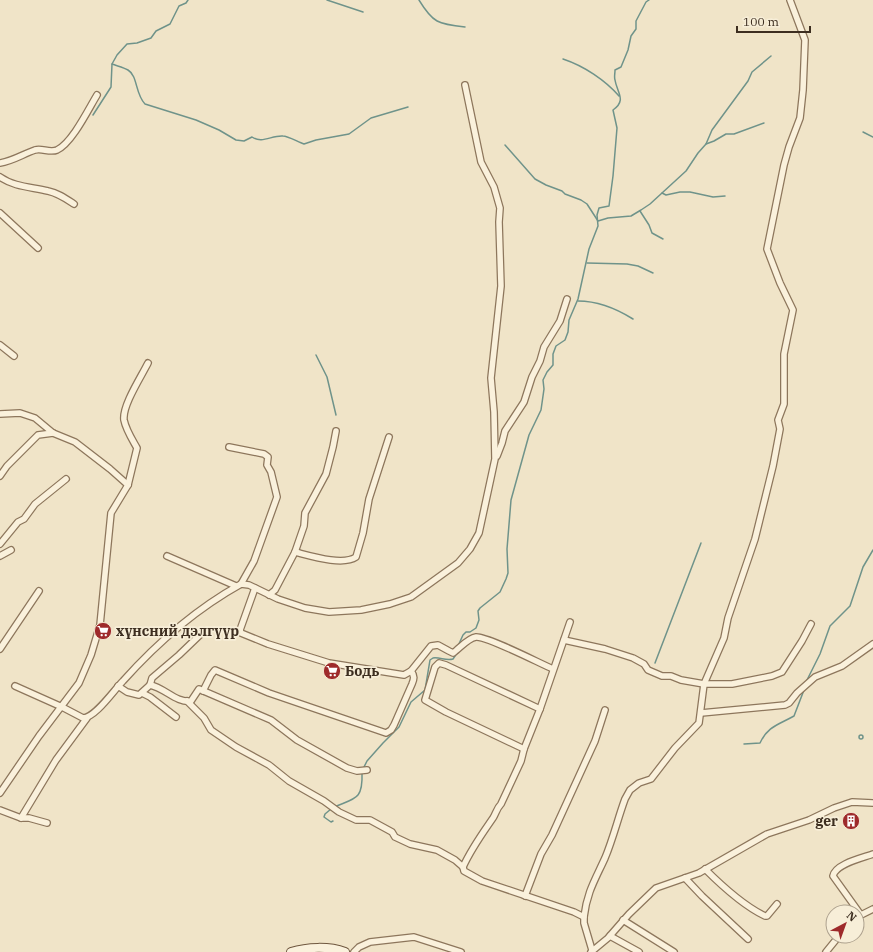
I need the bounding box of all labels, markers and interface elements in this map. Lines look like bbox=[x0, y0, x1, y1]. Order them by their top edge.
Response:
scale bar bbox=[737, 8, 810, 34]
text: 100 m bbox=[743, 14, 779, 29]
supermarket icon: хүнсний дэлгүүр bbox=[93, 621, 113, 641]
place label: хүнсний дэлгүүр bbox=[116, 622, 239, 640]
supermarket icon: Бодь bbox=[322, 661, 342, 681]
place label: Бодь bbox=[345, 662, 379, 680]
building icon: ger bbox=[841, 811, 861, 831]
place label: ger bbox=[815, 812, 838, 830]
north arrow bbox=[825, 904, 865, 944]
text: N bbox=[844, 908, 860, 925]

